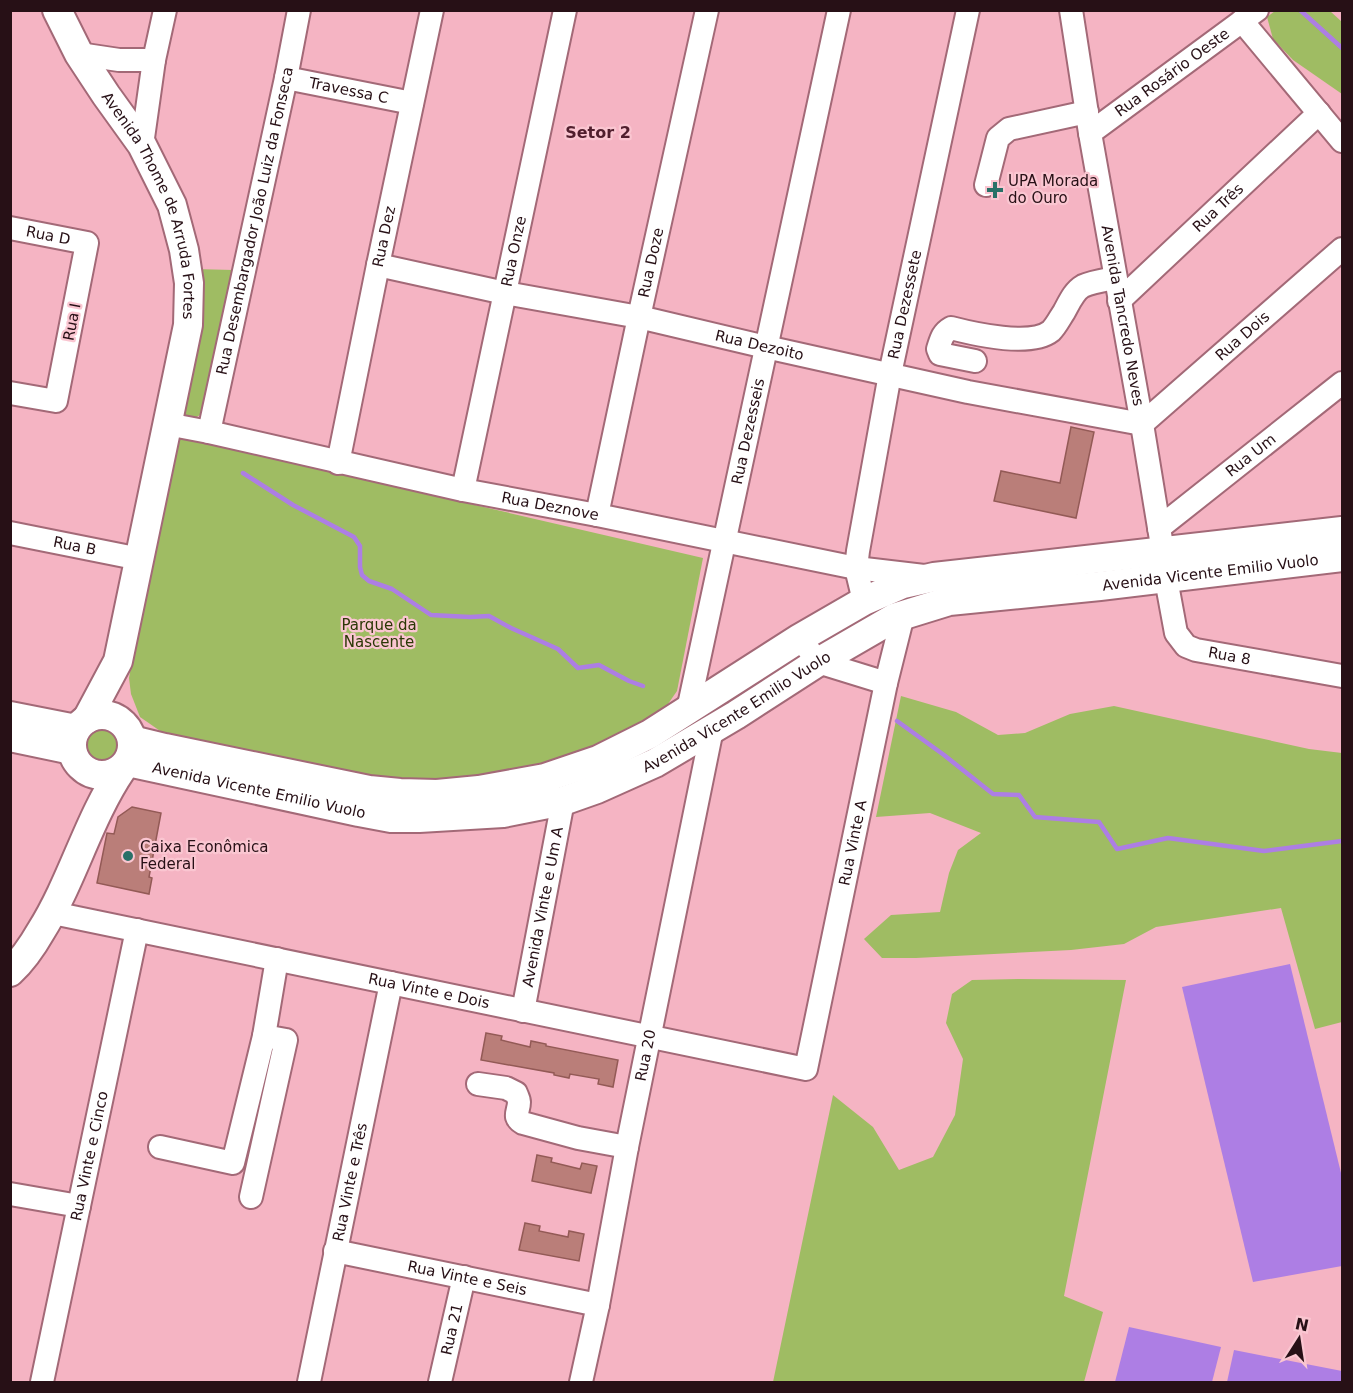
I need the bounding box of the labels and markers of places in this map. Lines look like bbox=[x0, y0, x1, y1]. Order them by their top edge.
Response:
place label: UPA Morada do Ouro bbox=[1008, 172, 1098, 207]
marker: UPA Morada do Ouro bbox=[986, 181, 1004, 199]
place label: Caixa Econômica Federal bbox=[140, 838, 268, 873]
marker: Caixa Econômica Federal bbox=[121, 849, 135, 863]

